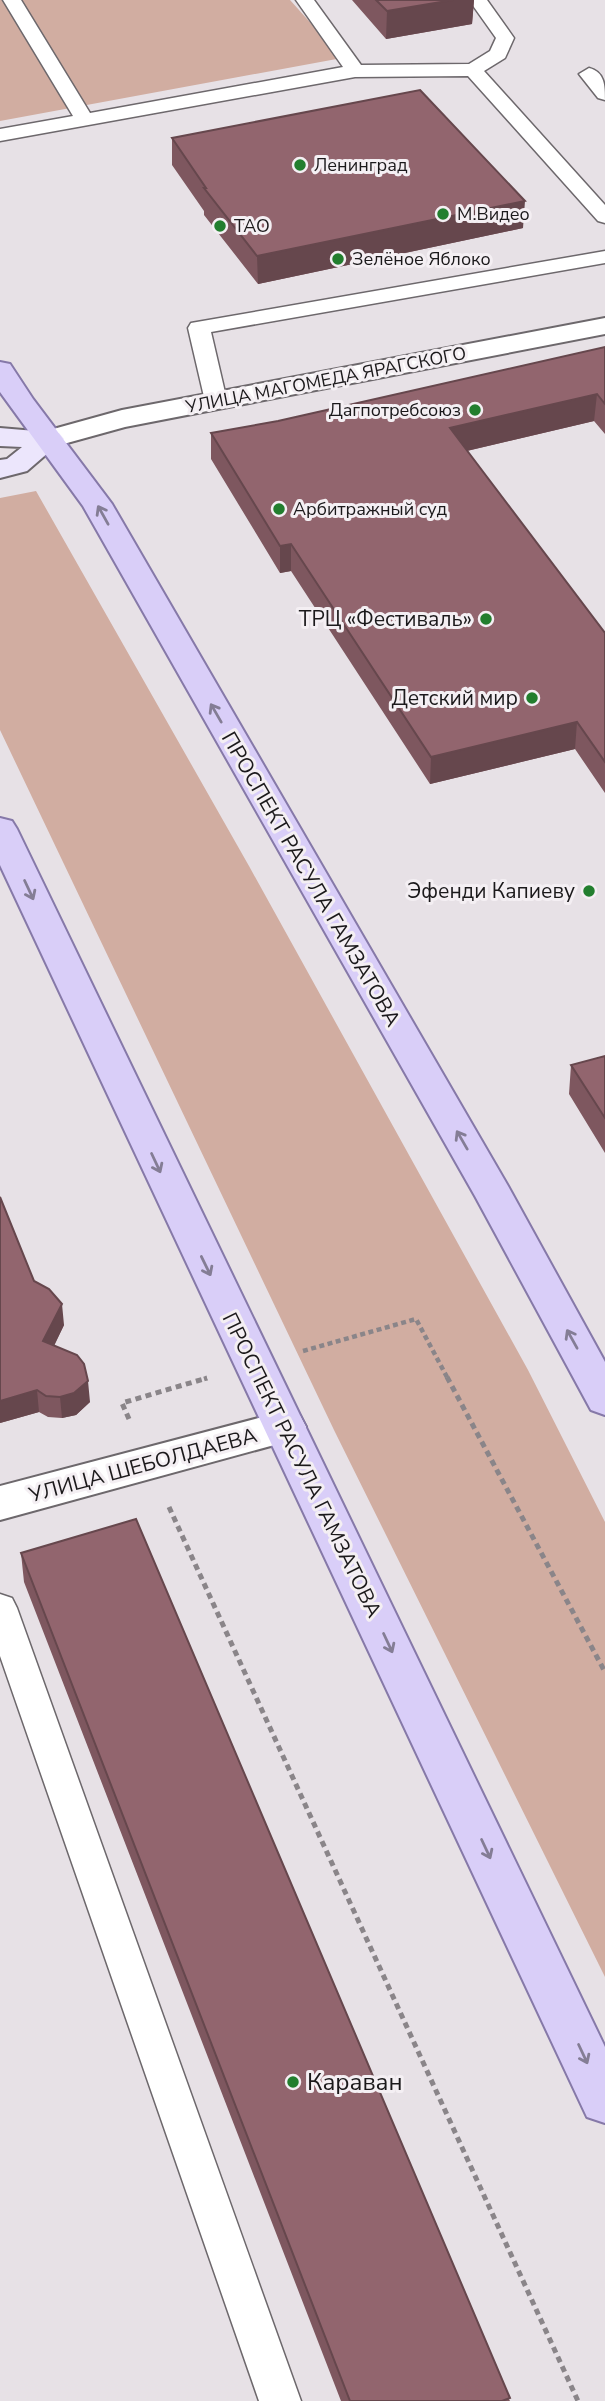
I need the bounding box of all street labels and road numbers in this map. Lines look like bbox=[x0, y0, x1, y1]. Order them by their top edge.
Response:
street label: УЛИЦА МАГОМЕДА ЯРАГСКОГО bbox=[183, 341, 468, 419]
street label: ПРОСПЕКТ РАСУЛА ГАМЗАТОВА bbox=[215, 727, 407, 1031]
street label: ПРОСПЕКТ РАСУЛА ГАМЗАТОВА bbox=[216, 1308, 388, 1622]
street label: УЛИЦА ШЕБОЛДАЕВА bbox=[25, 1421, 260, 1509]

